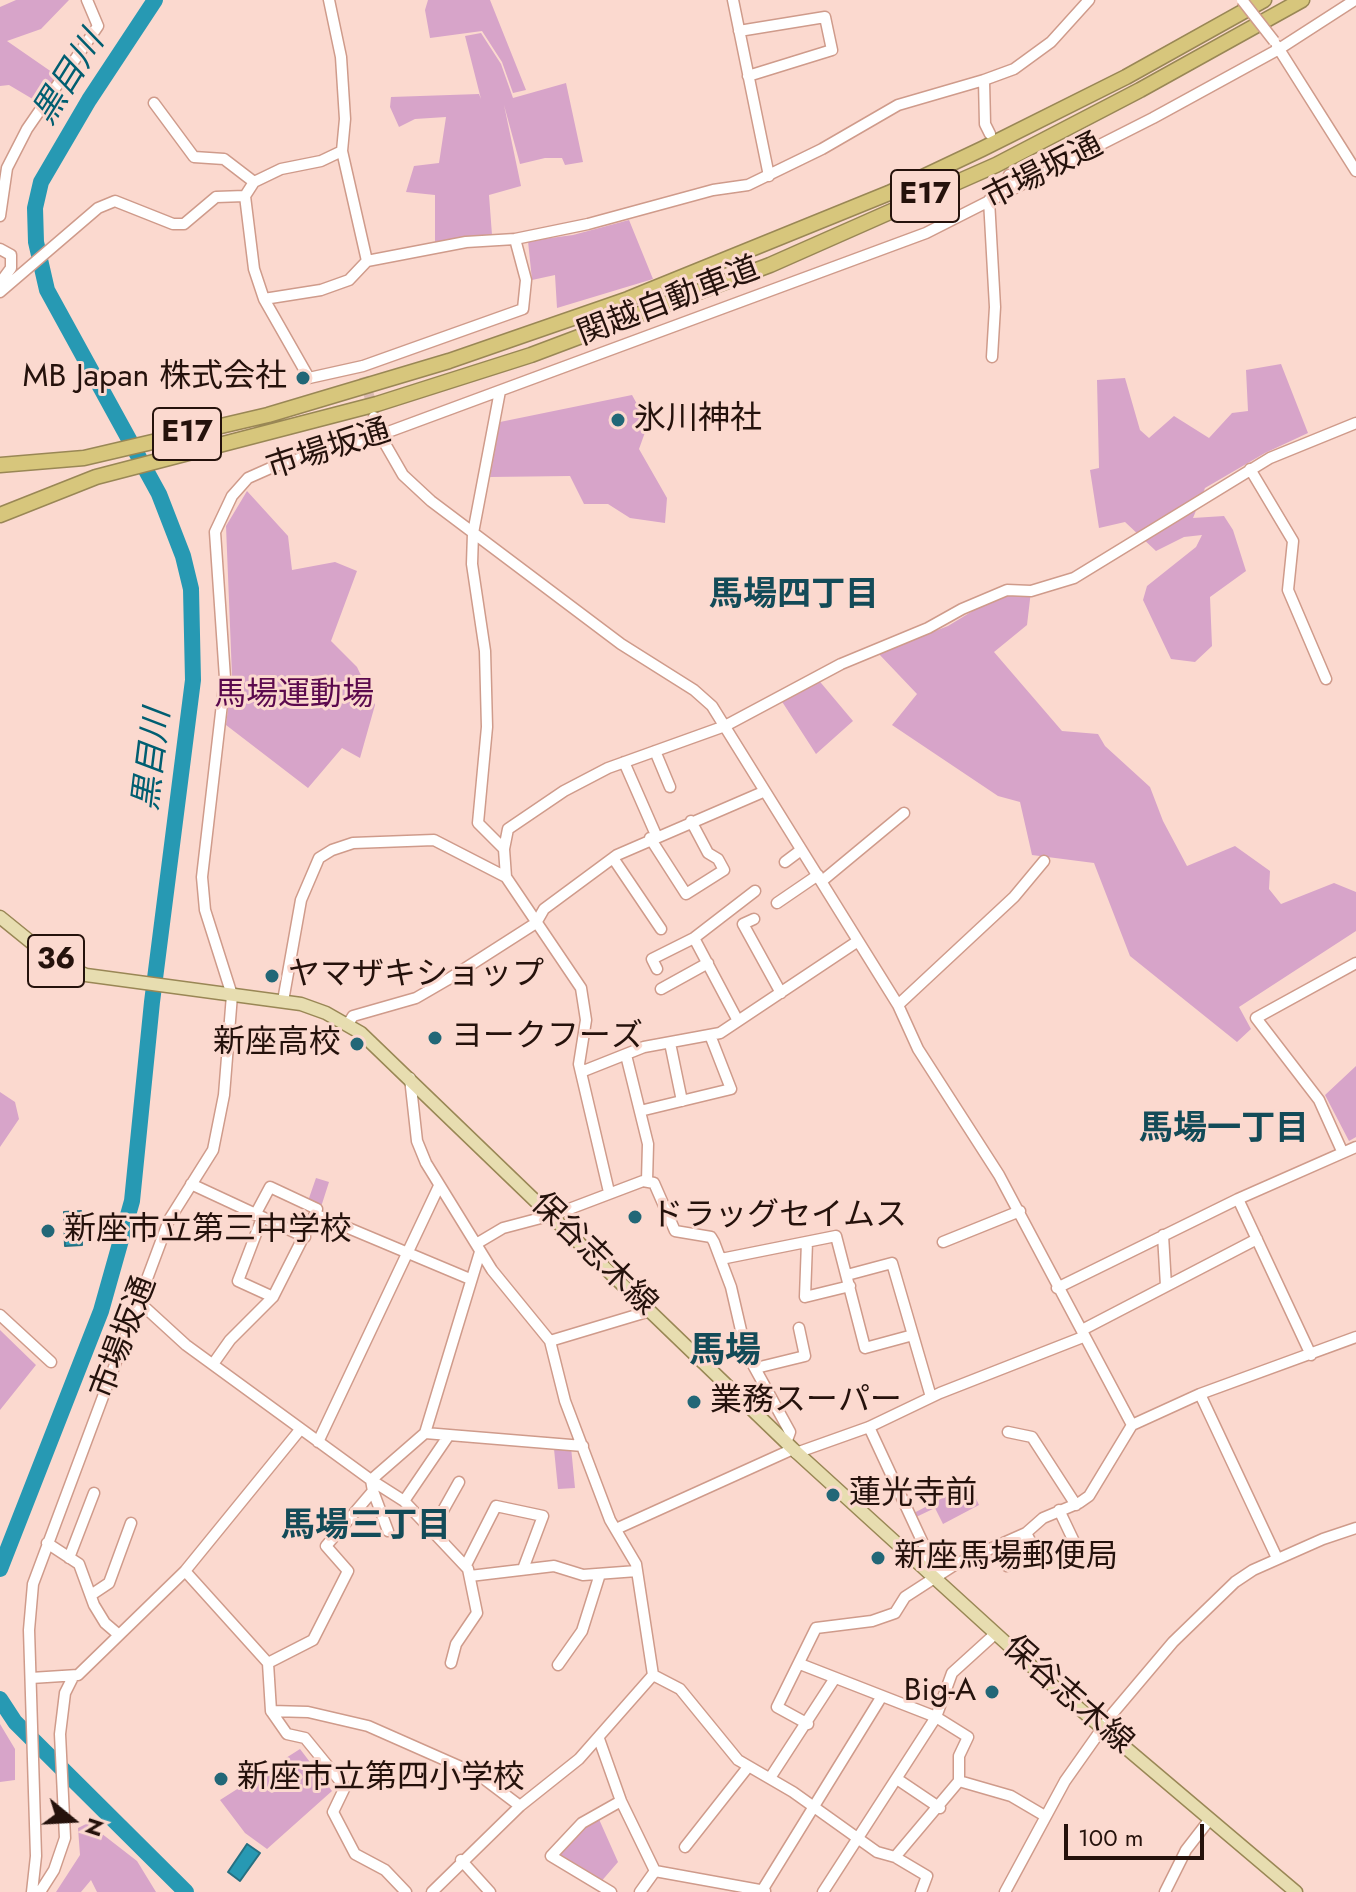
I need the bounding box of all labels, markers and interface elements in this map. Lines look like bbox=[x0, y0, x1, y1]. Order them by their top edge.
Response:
water label: 黒目川 bbox=[26, 25, 114, 133]
street label: 市場坂通 bbox=[978, 127, 1110, 219]
road number: E17 bbox=[891, 170, 959, 222]
street label: 関越自動車道 bbox=[572, 251, 766, 355]
place label: MB Japan 株式会社 bbox=[23, 359, 287, 397]
marker: MB Japan 株式会社 bbox=[294, 369, 312, 387]
place label: 氷川神社 bbox=[634, 401, 762, 439]
road number: E17 bbox=[153, 408, 221, 460]
marker: 氷川神社 bbox=[609, 411, 627, 429]
street label: 市場坂通 bbox=[262, 413, 396, 489]
district label: 馬場四丁目 bbox=[709, 577, 879, 617]
park label: 馬場運動場 bbox=[214, 677, 374, 715]
water label: 黒目川 bbox=[128, 707, 180, 813]
road number: 36 bbox=[28, 935, 84, 987]
place label: ヤマザキショップ bbox=[288, 957, 544, 995]
marker: ヤマザキショップ bbox=[263, 967, 281, 985]
place label: ヨークフーズ bbox=[451, 1019, 643, 1057]
place label: 新座高校 bbox=[213, 1025, 341, 1063]
marker: ヨークフーズ bbox=[426, 1029, 444, 1047]
marker: 新座高校 bbox=[348, 1035, 366, 1053]
district label: 馬場一丁目 bbox=[1139, 1111, 1309, 1151]
street label: 保谷志木線 bbox=[522, 1186, 664, 1324]
place label: ドラッグセイムス bbox=[651, 1198, 907, 1236]
marker: ドラッグセイムス bbox=[626, 1208, 644, 1226]
place label: 新座市立第三中学校 bbox=[64, 1212, 352, 1250]
marker: 新座市立第三中学校 bbox=[39, 1222, 57, 1240]
street label: 市場坂通 bbox=[84, 1271, 166, 1405]
district label: 馬場 bbox=[689, 1331, 761, 1375]
place label: 業務スーパー bbox=[710, 1383, 902, 1421]
marker: 業務スーパー bbox=[685, 1393, 703, 1411]
place label: 蓮光寺前 bbox=[849, 1476, 977, 1514]
marker: 蓮光寺前 bbox=[824, 1486, 842, 1504]
district label: 馬場三丁目 bbox=[281, 1508, 451, 1548]
place label: 新座馬場郵便局 bbox=[894, 1539, 1118, 1577]
marker: 新座馬場郵便局 bbox=[869, 1549, 887, 1567]
street label: 保谷志木線 bbox=[994, 1629, 1140, 1763]
place label: Big-A bbox=[904, 1673, 976, 1711]
marker: Big-A bbox=[983, 1683, 1001, 1701]
place label: 新座市立第四小学校 bbox=[237, 1760, 525, 1798]
marker: 新座市立第四小学校 bbox=[212, 1770, 230, 1788]
north arrow bbox=[32, 1780, 112, 1860]
scale bar bbox=[1068, 1808, 1208, 1858]
text: N bbox=[77, 1814, 113, 1841]
text: 100 m bbox=[1078, 1820, 1144, 1855]

